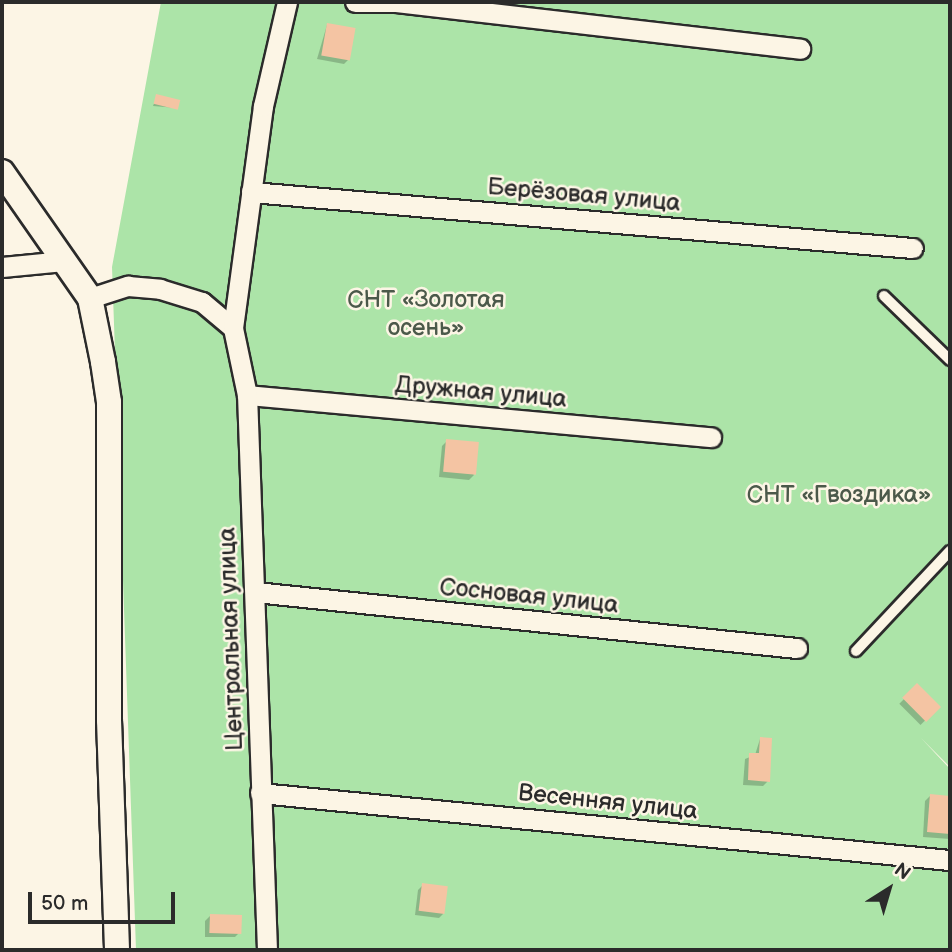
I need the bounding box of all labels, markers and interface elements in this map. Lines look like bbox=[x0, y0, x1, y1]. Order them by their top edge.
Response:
street label: Берёзовая улица bbox=[486, 172, 682, 218]
park label: СНТ «Золотая осень» bbox=[347, 286, 505, 342]
street label: Дружная улица bbox=[394, 370, 568, 414]
park label: СНТ «Гвоздика» bbox=[747, 481, 931, 509]
street label: Центральная улица bbox=[213, 527, 249, 751]
street label: Сосновая улица bbox=[438, 572, 620, 620]
street label: Весенняя улица bbox=[517, 778, 699, 826]
north arrow bbox=[854, 854, 924, 924]
text: N bbox=[889, 858, 915, 885]
scale bar bbox=[32, 878, 178, 922]
text: 50 m bbox=[41, 891, 88, 916]

